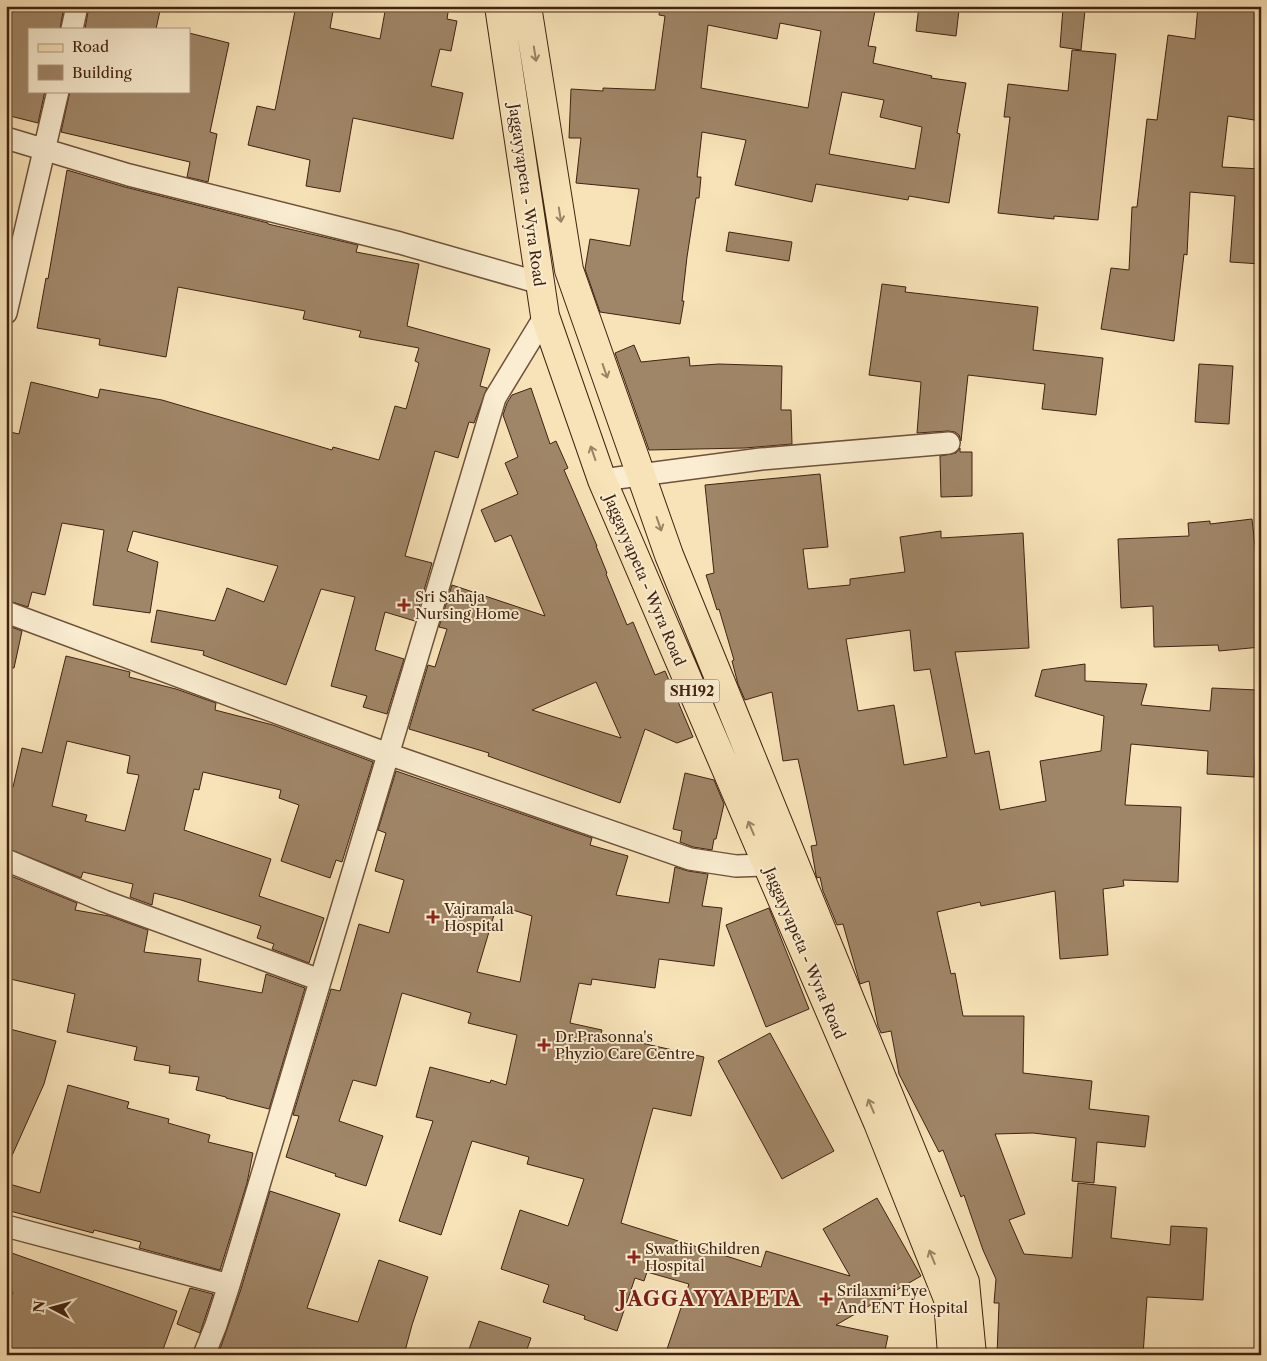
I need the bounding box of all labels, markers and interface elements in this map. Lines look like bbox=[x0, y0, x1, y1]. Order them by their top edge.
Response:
legend bbox=[28, 28, 190, 92]
text: Road bbox=[72, 37, 109, 56]
one-way arrow bbox=[530, 46, 540, 62]
text: Building bbox=[72, 63, 132, 82]
street label: Jaggayyapeta - Wyra Road bbox=[504, 100, 549, 288]
one-way arrow bbox=[556, 207, 566, 223]
one-way arrow bbox=[600, 362, 610, 378]
one-way arrow bbox=[588, 446, 597, 461]
street label: Jaggayyapeta - Wyra Road bbox=[599, 490, 690, 669]
one-way arrow bbox=[654, 516, 664, 532]
place label: Sri Sahaja Nursing Home bbox=[415, 587, 519, 623]
marker: Sri Sahaja Nursing Home bbox=[397, 598, 411, 612]
road number: SH192 bbox=[664, 679, 720, 702]
one-way arrow bbox=[746, 821, 756, 836]
street label: Jaggayyapeta - Wyra Road bbox=[759, 863, 850, 1042]
place label: Vajramala Hospital bbox=[443, 899, 514, 935]
marker: Vajramala Hospital bbox=[426, 910, 440, 924]
place label: Dr.Prasonna's Phyzio Care Centre bbox=[555, 1027, 695, 1063]
marker: Dr.Prasonna's Phyzio Care Centre bbox=[537, 1038, 551, 1052]
one-way arrow bbox=[865, 1099, 875, 1114]
place label: Swathi Children Hospital bbox=[645, 1239, 761, 1275]
marker: Swathi Children Hospital bbox=[627, 1250, 641, 1264]
one-way arrow bbox=[926, 1250, 936, 1265]
place label: Srilaxmi Eye And ENT Hospital bbox=[836, 1281, 968, 1317]
north arrow bbox=[28, 1284, 78, 1334]
district label: JAGGAYYAPETA bbox=[614, 1287, 802, 1311]
marker: Srilaxmi Eye And ENT Hospital bbox=[819, 1292, 833, 1306]
text: N bbox=[29, 1300, 49, 1314]

